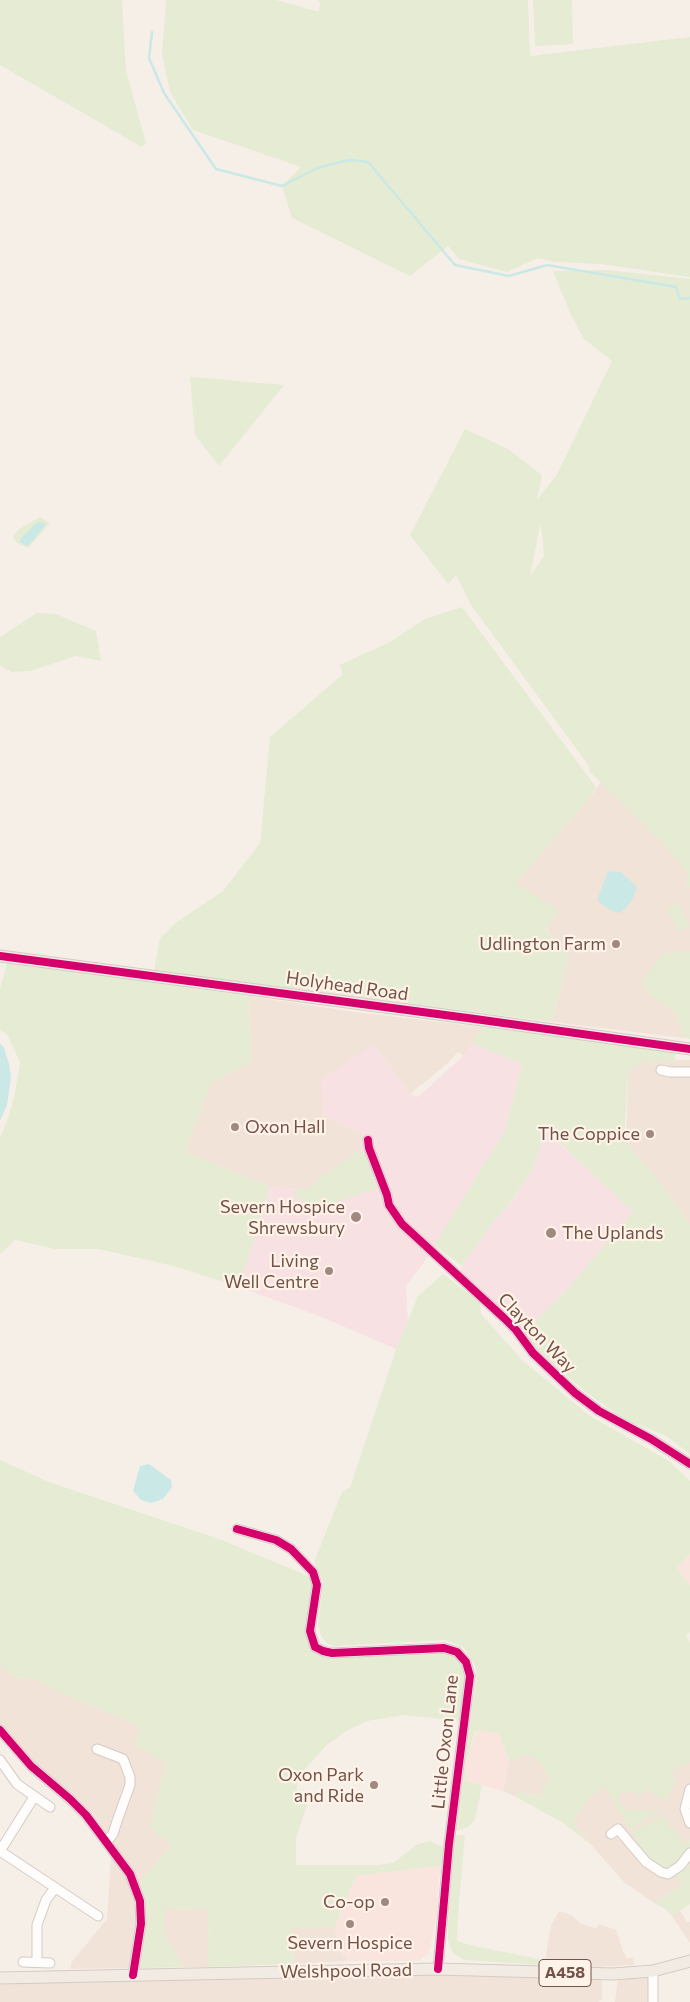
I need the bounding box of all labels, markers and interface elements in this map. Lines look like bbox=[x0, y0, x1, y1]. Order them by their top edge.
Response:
place label: Udlington Farm bbox=[479, 933, 606, 955]
marker: Udlington Farm bbox=[610, 938, 622, 950]
street label: Holyhead Road bbox=[284, 967, 410, 1005]
place label: Oxon Hall bbox=[245, 1116, 325, 1138]
marker: Oxon Hall bbox=[229, 1121, 241, 1133]
place label: The Coppice bbox=[538, 1123, 640, 1145]
marker: The Coppice bbox=[644, 1128, 656, 1140]
place label: Severn Hospice Shrewsbury bbox=[220, 1196, 345, 1238]
marker: Severn Hospice Shrewsbury bbox=[349, 1210, 363, 1224]
place label: The Uplands bbox=[562, 1222, 663, 1244]
marker: The Uplands bbox=[544, 1226, 558, 1240]
place label: Living Well Centre bbox=[224, 1250, 319, 1292]
marker: Living Well Centre bbox=[323, 1265, 335, 1277]
street label: Clayton Way bbox=[493, 1288, 581, 1378]
street label: Little Oxon Lane bbox=[427, 1674, 463, 1810]
place label: Oxon Park and Ride bbox=[278, 1764, 364, 1806]
marker: Oxon Park and Ride bbox=[368, 1779, 380, 1791]
place label: Co-op bbox=[323, 1891, 375, 1913]
marker: Co-op bbox=[379, 1896, 391, 1908]
marker: Severn Hospice bbox=[344, 1918, 356, 1930]
place label: Severn Hospice bbox=[287, 1932, 413, 1954]
street label: Welshpool Road bbox=[280, 1959, 412, 1983]
road number: A458 bbox=[539, 1960, 591, 1986]

